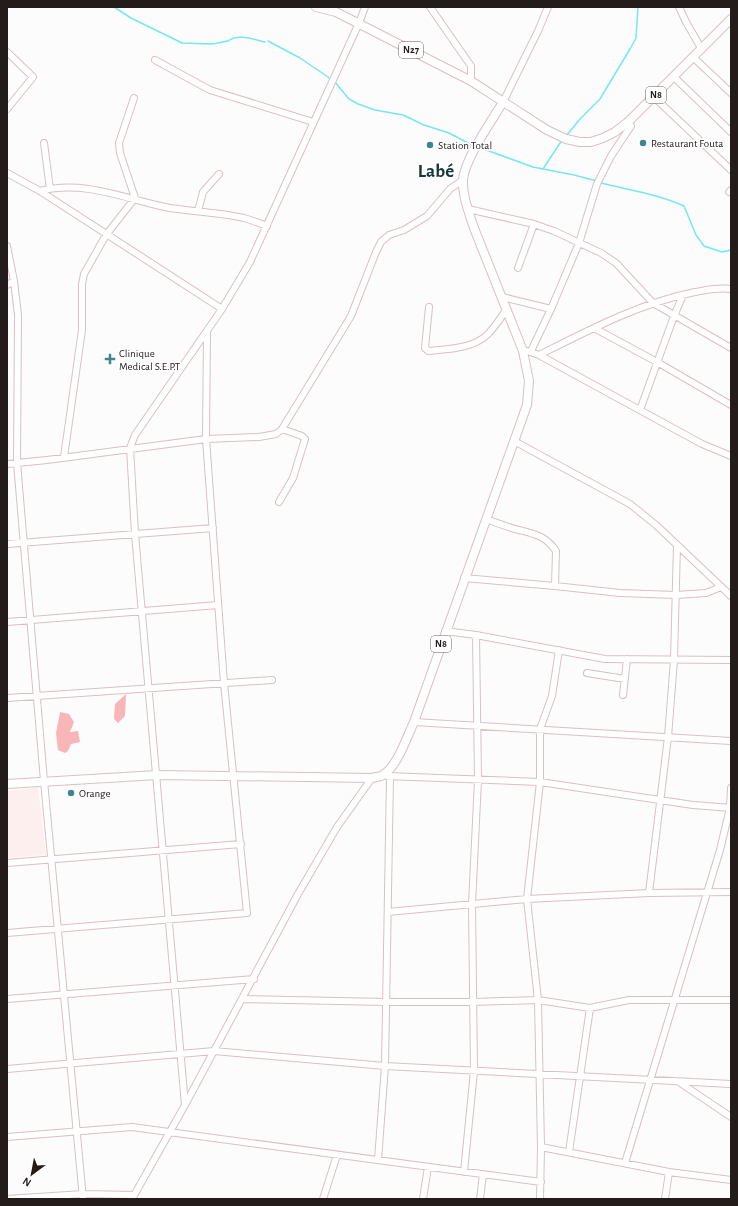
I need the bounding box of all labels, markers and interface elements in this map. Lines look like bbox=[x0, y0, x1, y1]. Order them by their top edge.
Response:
road number: N27 bbox=[399, 42, 423, 58]
road number: N8 bbox=[646, 87, 666, 103]
marker: Restaurant Fouta bbox=[638, 138, 648, 148]
place label: Restaurant Fouta bbox=[651, 138, 723, 149]
marker: Station Total bbox=[425, 140, 435, 150]
place label: Station Total bbox=[438, 140, 492, 151]
district label: Labé bbox=[418, 162, 454, 181]
place label: Clinique Medical S.E.P.T bbox=[119, 348, 181, 372]
marker: Clinique Medical S.E.P.T bbox=[104, 353, 116, 365]
road number: N8 bbox=[431, 636, 451, 652]
marker: Orange bbox=[66, 788, 76, 798]
place label: Orange bbox=[79, 788, 111, 799]
north arrow bbox=[12, 1154, 52, 1194]
text: N bbox=[21, 1175, 33, 1189]

